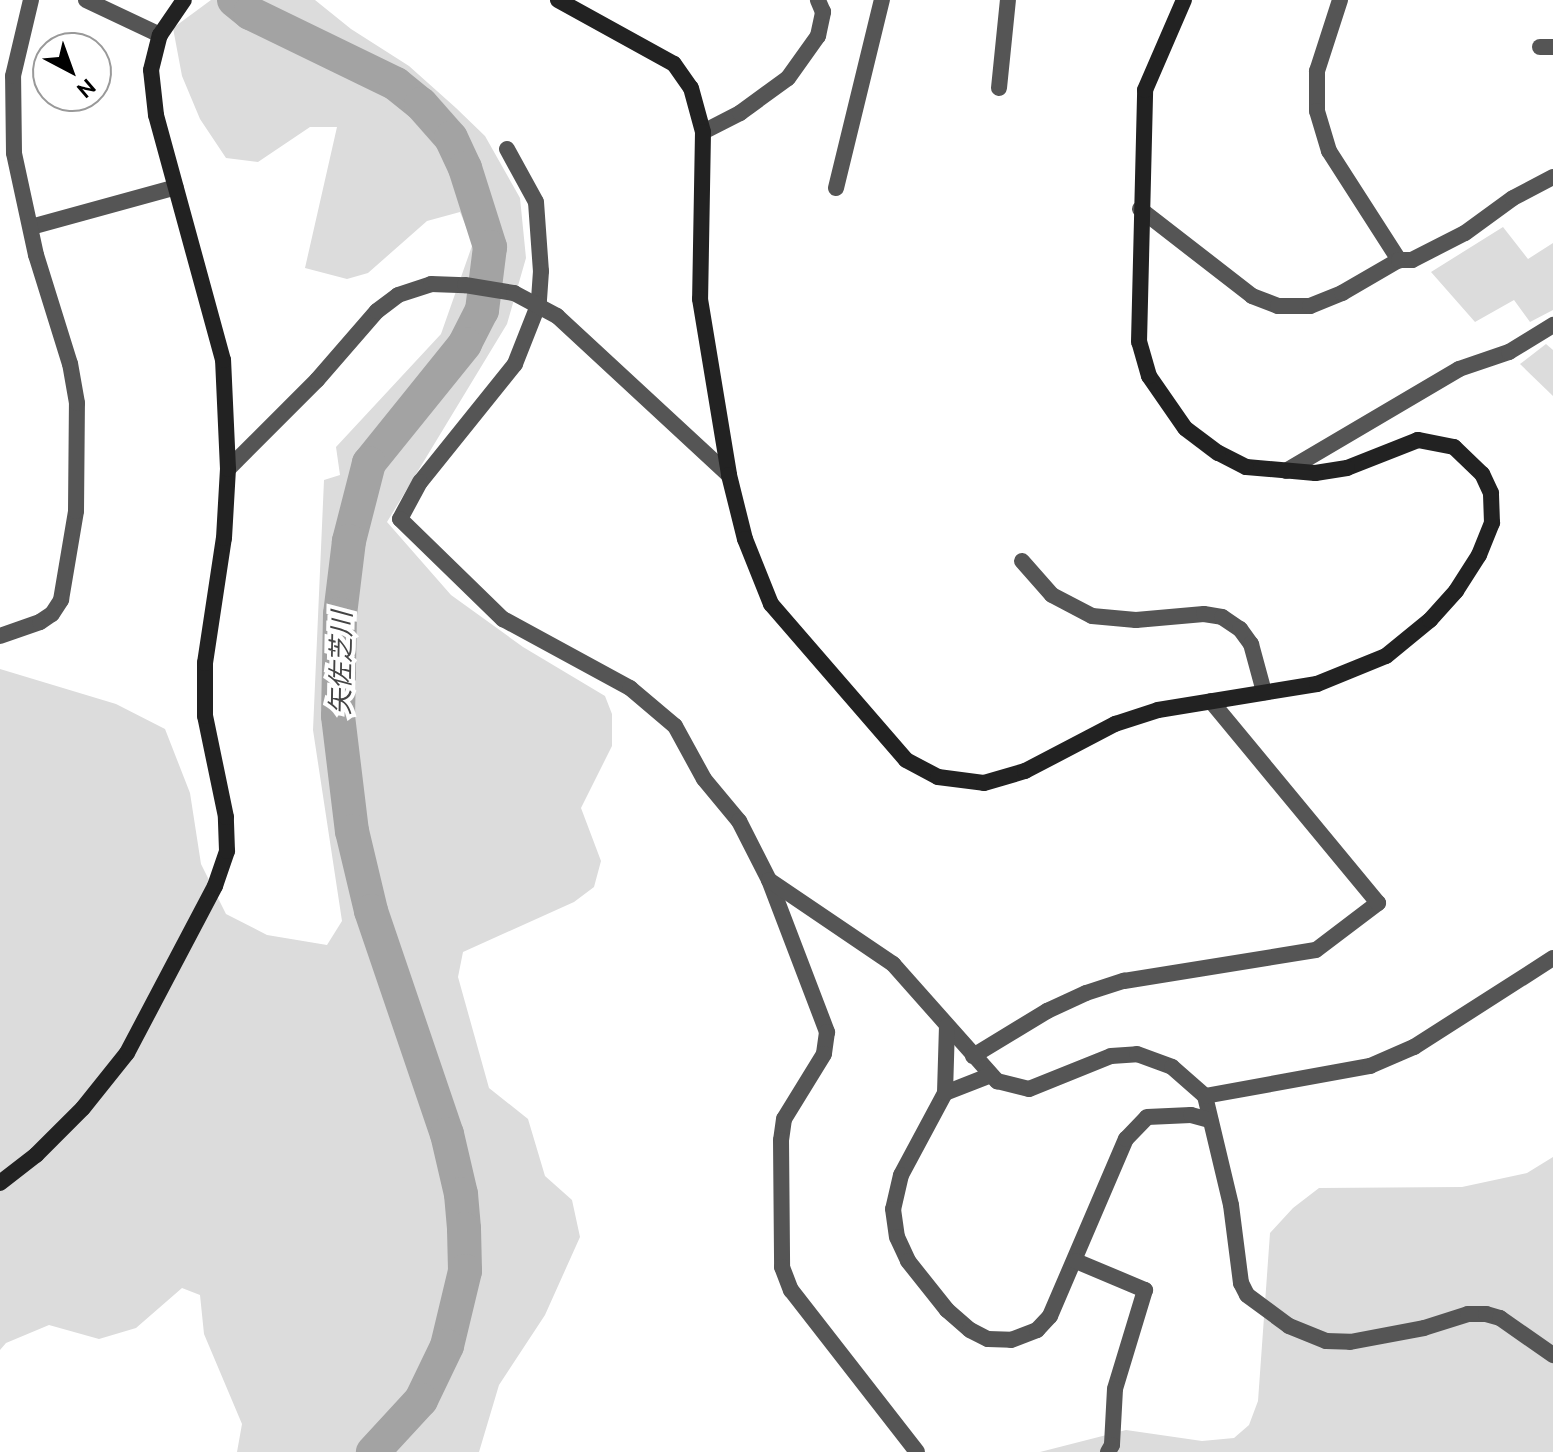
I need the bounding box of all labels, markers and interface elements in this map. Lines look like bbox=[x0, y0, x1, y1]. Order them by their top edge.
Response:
north arrow bbox=[32, 32, 112, 112]
text: N bbox=[72, 74, 101, 104]
water label: 矢佐芝川 bbox=[324, 611, 358, 715]

